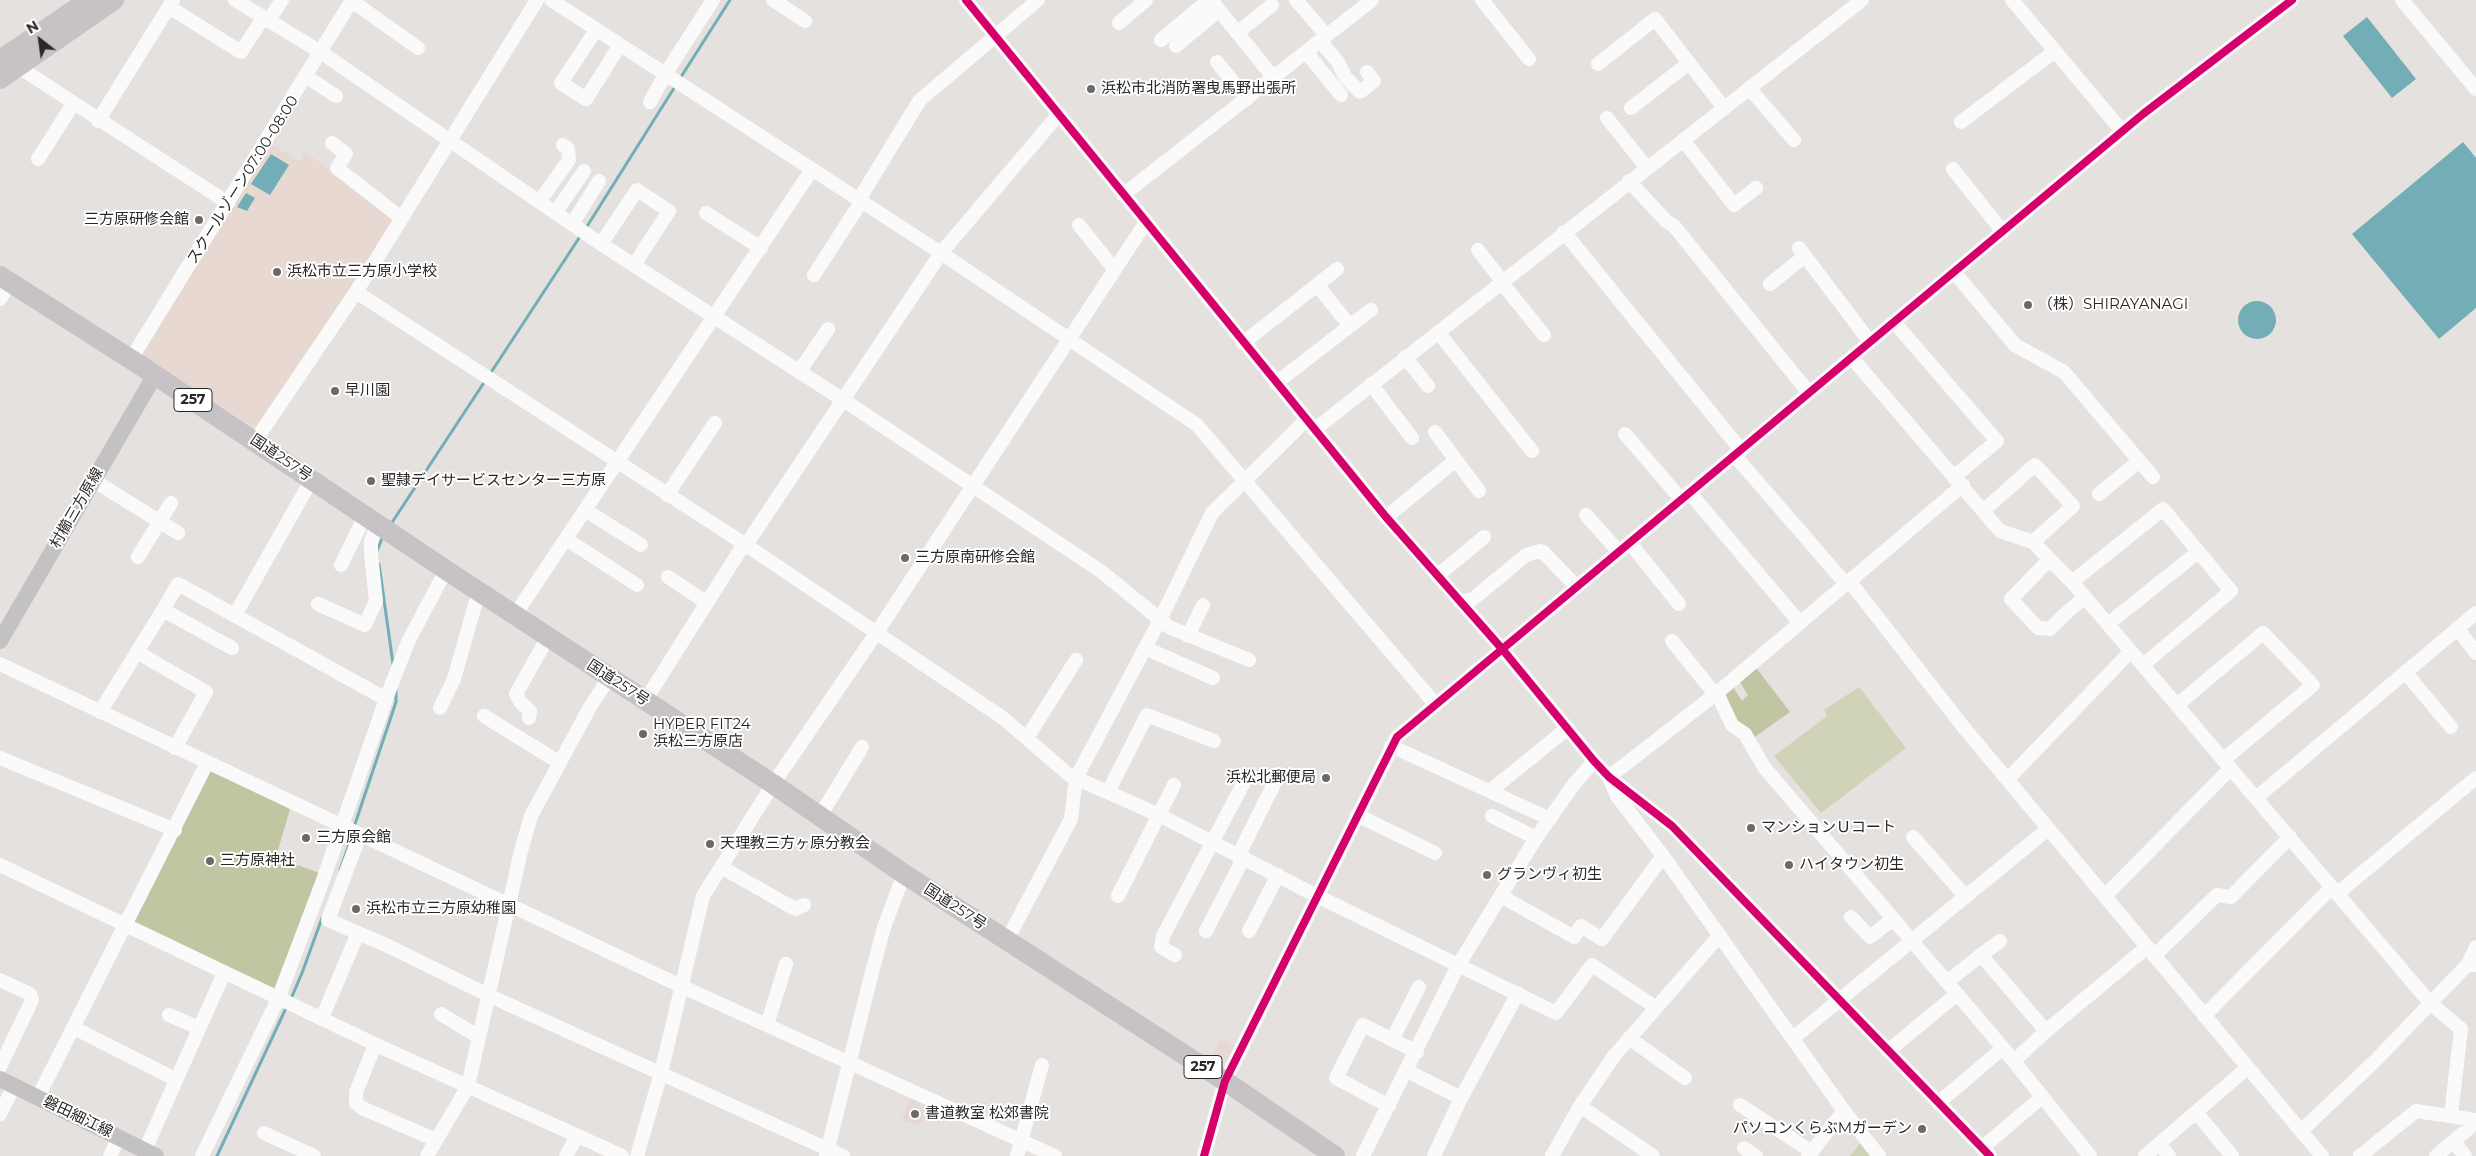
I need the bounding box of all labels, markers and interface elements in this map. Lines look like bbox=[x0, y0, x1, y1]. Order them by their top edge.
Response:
north arrow bbox=[15, 15, 65, 65]
text: N bbox=[23, 16, 42, 38]
place label: 浜松市北消防署曳馬野出張所 bbox=[1101, 80, 1296, 98]
marker: 浜松市北消防署曳馬野出張所 bbox=[1085, 83, 1097, 95]
street label: スクールゾーン07:00-08:00 bbox=[184, 92, 302, 268]
place label: 三方原研修会館 bbox=[84, 211, 189, 229]
marker: 三方原研修会館 bbox=[193, 214, 205, 226]
place label: 浜松市立三方原小学校 bbox=[287, 263, 437, 281]
marker: 浜松市立三方原小学校 bbox=[271, 266, 283, 278]
place label: （株）SHIRAYANAGI bbox=[2038, 296, 2188, 314]
marker: （株）SHIRAYANAGI bbox=[2022, 299, 2034, 311]
place label: 早川園 bbox=[345, 382, 390, 400]
marker: 早川園 bbox=[329, 385, 341, 397]
road number: 257 bbox=[174, 388, 212, 412]
street label: 国道257号 bbox=[247, 431, 315, 485]
street label: 村櫛三方原線 bbox=[47, 465, 107, 551]
place label: 聖隷デイサービスセンター三方原 bbox=[381, 472, 606, 490]
marker: 聖隷デイサービスセンター三方原 bbox=[365, 475, 377, 487]
place label: 三方原南研修会館 bbox=[915, 549, 1035, 567]
marker: 三方原南研修会館 bbox=[899, 552, 911, 564]
street label: 国道257号 bbox=[583, 656, 653, 710]
place label: HYPER FIT24 浜松三方原店 bbox=[653, 716, 751, 751]
marker: HYPER FIT24 浜松三方原店 bbox=[637, 728, 649, 740]
place label: 浜松北郵便局 bbox=[1226, 769, 1316, 787]
marker: 浜松北郵便局 bbox=[1320, 772, 1332, 784]
place label: マンションＵコート bbox=[1761, 819, 1896, 837]
marker: マンションＵコート bbox=[1745, 822, 1757, 834]
place label: 三方原会館 bbox=[316, 829, 391, 847]
marker: 三方原会館 bbox=[300, 832, 312, 844]
place label: 天理教三方ヶ原分教会 bbox=[720, 835, 870, 853]
marker: 天理教三方ヶ原分教会 bbox=[704, 838, 716, 850]
place label: 三方原神社 bbox=[220, 852, 295, 870]
marker: 三方原神社 bbox=[204, 855, 216, 867]
place label: ハイタウン初生 bbox=[1799, 856, 1904, 874]
marker: ハイタウン初生 bbox=[1783, 859, 1795, 871]
place label: グランヴィ初生 bbox=[1497, 866, 1602, 884]
marker: グランヴィ初生 bbox=[1481, 869, 1493, 881]
street label: 国道257号 bbox=[920, 880, 990, 934]
place label: 浜松市立三方原幼稚園 bbox=[366, 900, 516, 918]
marker: 浜松市立三方原幼稚園 bbox=[350, 903, 362, 915]
road number: 257 bbox=[1184, 1056, 1222, 1078]
street label: 磐田細江線 bbox=[40, 1092, 116, 1142]
place label: 書道教室 松郊書院 bbox=[925, 1105, 1049, 1123]
marker: 書道教室 松郊書院 bbox=[909, 1108, 921, 1120]
place label: パソコンくらぶMガーデン bbox=[1733, 1120, 1912, 1138]
marker: パソコンくらぶMガーデン bbox=[1916, 1123, 1928, 1135]

